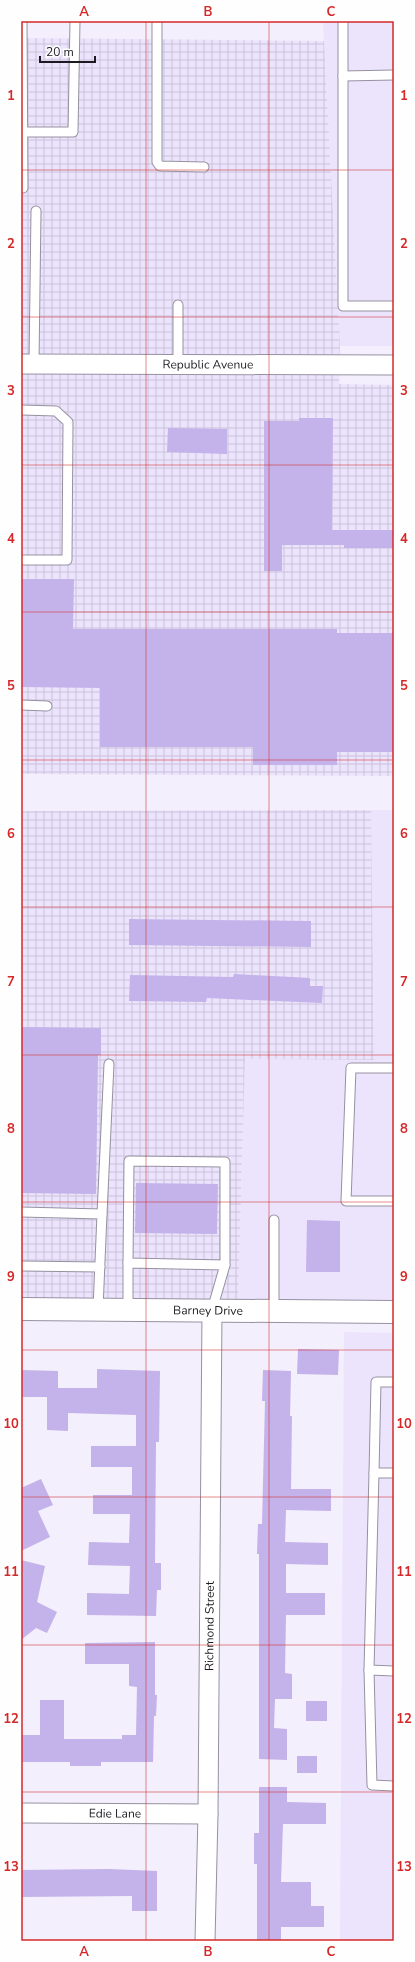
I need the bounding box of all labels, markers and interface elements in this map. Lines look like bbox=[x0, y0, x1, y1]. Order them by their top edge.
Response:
text: A bbox=[79, 3, 89, 21]
text: B bbox=[204, 3, 213, 21]
text: C bbox=[327, 3, 336, 21]
scale bar bbox=[40, 38, 95, 64]
text: 20 m bbox=[46, 44, 74, 60]
text: 1 bbox=[7, 87, 15, 105]
text: 1 bbox=[400, 87, 408, 105]
text: 2 bbox=[7, 235, 15, 253]
text: 2 bbox=[400, 235, 408, 253]
street label: Republic Avenue bbox=[163, 356, 253, 373]
text: 3 bbox=[7, 382, 15, 400]
text: 3 bbox=[400, 382, 408, 400]
text: 4 bbox=[7, 530, 15, 548]
text: 4 bbox=[400, 530, 408, 548]
text: 5 bbox=[7, 677, 15, 695]
text: 5 bbox=[400, 677, 408, 695]
text: 6 bbox=[7, 825, 15, 843]
text: 6 bbox=[400, 825, 408, 843]
text: 7 bbox=[7, 973, 15, 991]
text: 7 bbox=[400, 973, 408, 991]
text: 8 bbox=[7, 1120, 15, 1138]
text: 8 bbox=[400, 1120, 408, 1138]
text: 9 bbox=[7, 1268, 15, 1286]
text: 9 bbox=[400, 1268, 408, 1286]
street label: Barney Drive bbox=[173, 1302, 243, 1319]
text: 10 bbox=[3, 1415, 19, 1433]
text: 10 bbox=[396, 1415, 412, 1433]
text: 11 bbox=[3, 1563, 19, 1581]
text: 11 bbox=[396, 1563, 412, 1581]
street label: Richmond Street bbox=[201, 1580, 218, 1671]
text: 12 bbox=[3, 1710, 19, 1728]
text: 12 bbox=[396, 1710, 412, 1728]
street label: Edie Lane bbox=[89, 1805, 141, 1822]
text: 13 bbox=[3, 1858, 19, 1876]
text: 13 bbox=[396, 1858, 412, 1876]
text: A bbox=[79, 1943, 89, 1961]
text: B bbox=[204, 1943, 213, 1961]
text: C bbox=[327, 1943, 336, 1961]

